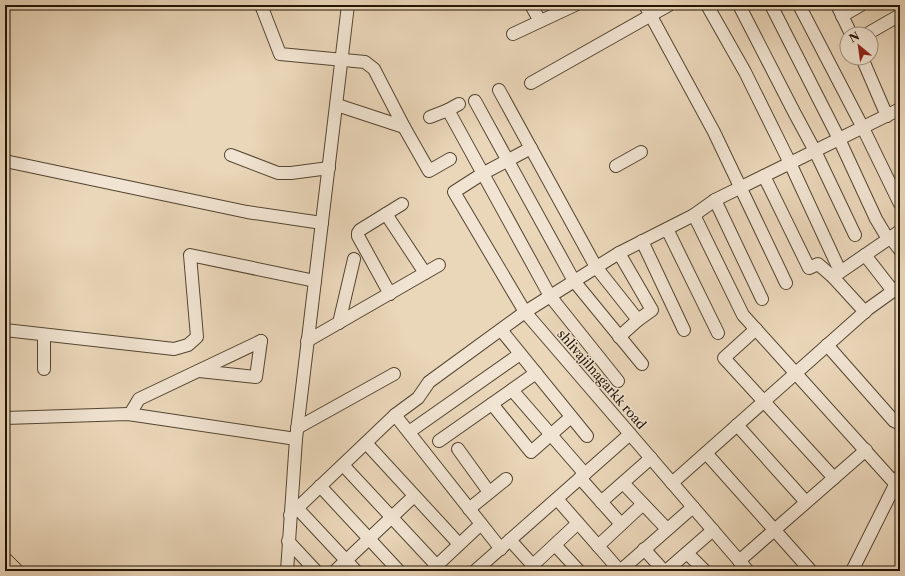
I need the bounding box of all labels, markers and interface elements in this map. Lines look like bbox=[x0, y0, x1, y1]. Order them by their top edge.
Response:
north arrow bbox=[839, 26, 879, 66]
text: N bbox=[847, 29, 862, 46]
street label: shlivajilnagarkk road bbox=[554, 326, 650, 432]

